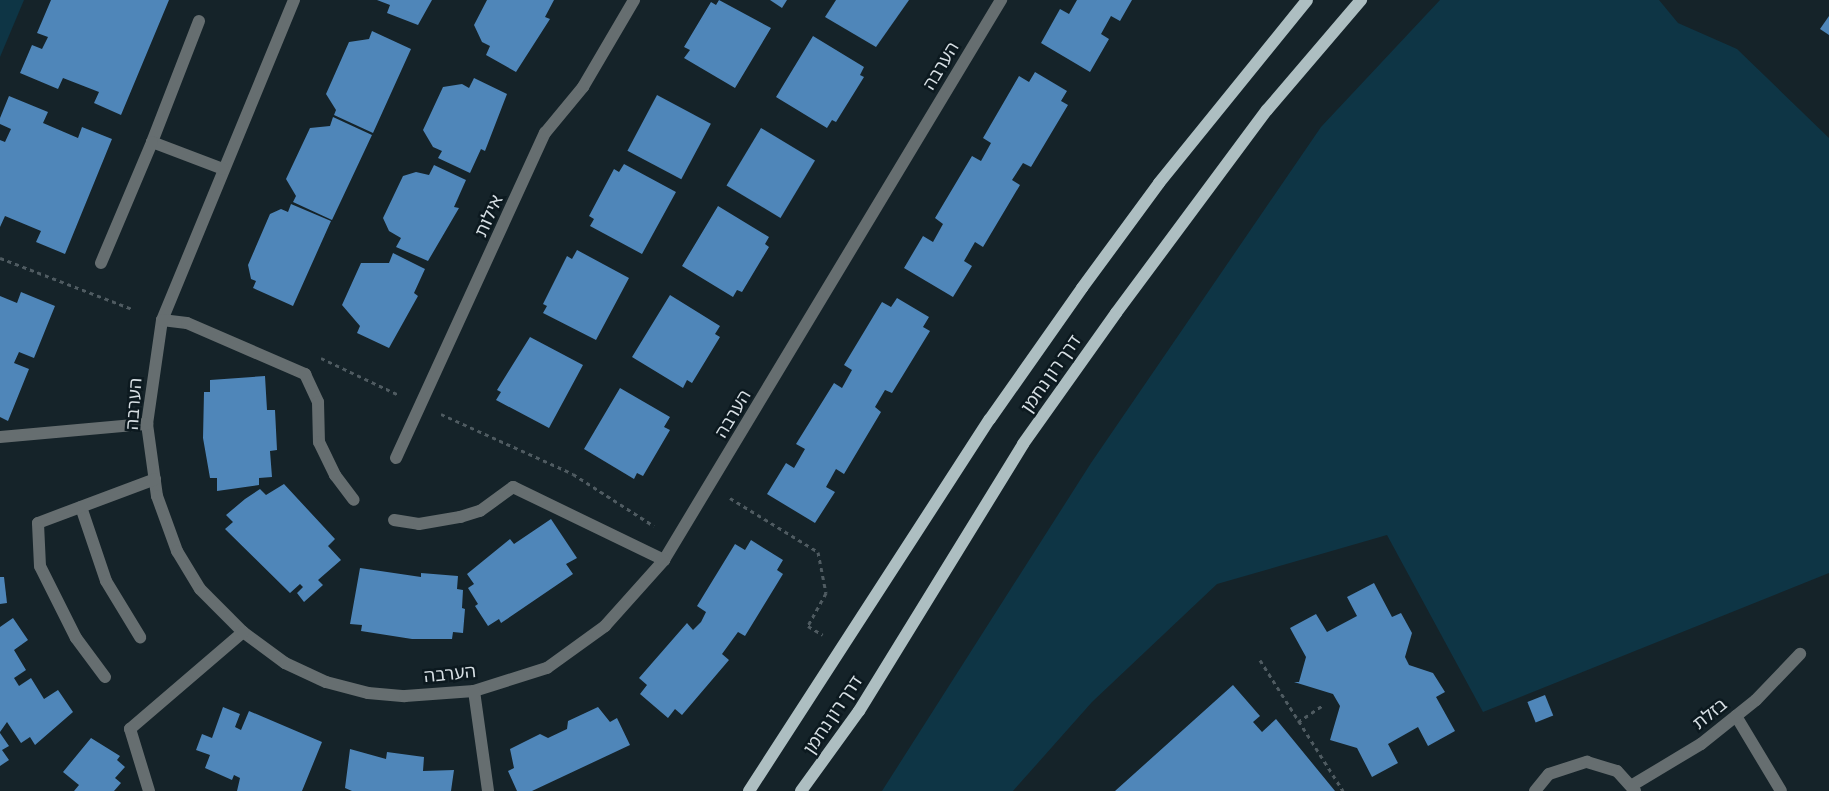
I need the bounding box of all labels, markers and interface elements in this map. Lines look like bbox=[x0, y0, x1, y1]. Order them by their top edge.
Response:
street label: הערבה bbox=[918, 38, 964, 94]
street label: אילות bbox=[470, 192, 508, 240]
street label: דרך רון נחמן bbox=[1016, 331, 1086, 417]
street label: הערבה bbox=[121, 377, 147, 431]
street label: הערבה bbox=[710, 386, 756, 442]
street label: הערבה bbox=[423, 661, 477, 687]
street label: דרך רון נחמן bbox=[799, 672, 867, 758]
street label: בזלת bbox=[1688, 694, 1732, 734]

